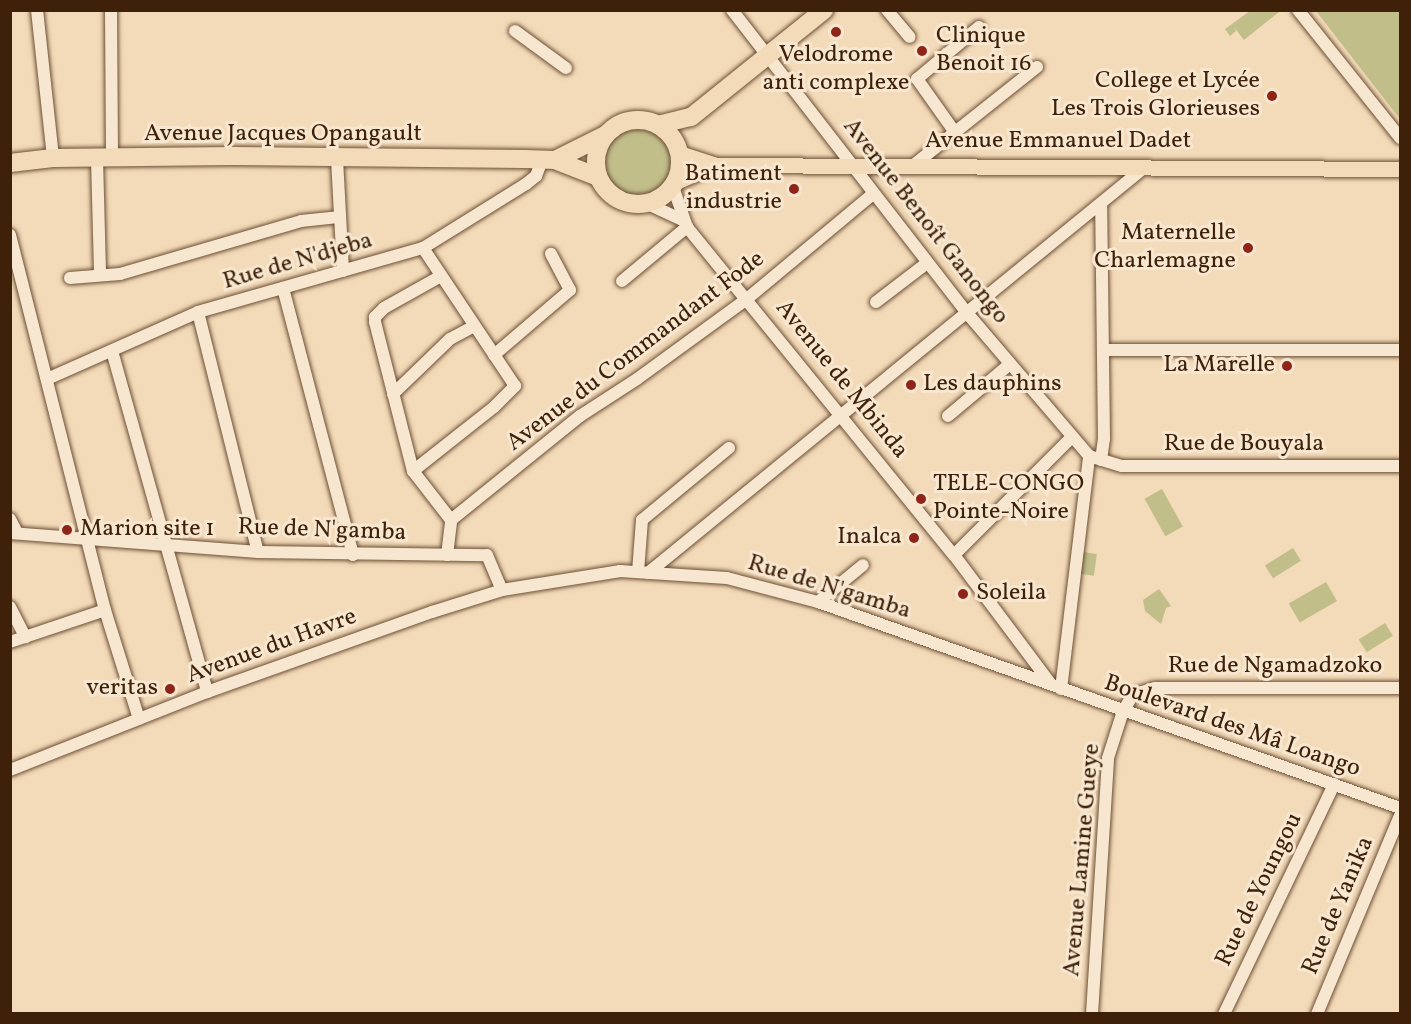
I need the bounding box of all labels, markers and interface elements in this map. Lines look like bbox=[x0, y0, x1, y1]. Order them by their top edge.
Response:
place label: Clinique Benoit 16 bbox=[936, 23, 1031, 79]
marker: Velodrome anti complexe bbox=[829, 25, 843, 39]
place label: Velodrome anti complexe bbox=[763, 42, 909, 98]
marker: Clinique Benoit 16 bbox=[913, 42, 931, 60]
place label: College et Lycée Les Trois Glorieuses bbox=[1050, 68, 1260, 124]
marker: College et Lycée Les Trois Glorieuses bbox=[1265, 89, 1279, 103]
street label: Avenue Benoît Ganongo bbox=[836, 113, 1014, 331]
street label: Avenue Jacques Opangault bbox=[144, 121, 422, 149]
street label: Avenue Emmanuel Dadet bbox=[925, 128, 1191, 156]
place label: Batiment industrie bbox=[684, 161, 782, 217]
marker: Batiment industrie bbox=[787, 182, 801, 196]
place label: Maternelle Charlemagne bbox=[1094, 220, 1236, 276]
street label: Rue de N'djeba bbox=[220, 227, 376, 297]
marker: Maternelle Charlemagne bbox=[1241, 241, 1255, 255]
street label: Avenue du Commandant Fode bbox=[501, 246, 771, 458]
street label: Avenue de Mbinda bbox=[768, 295, 914, 465]
place label: La Marelle bbox=[1163, 352, 1275, 380]
marker: La Marelle bbox=[1280, 359, 1294, 373]
place label: Les dauphins bbox=[923, 371, 1062, 399]
marker: Les dauphins bbox=[904, 378, 918, 392]
street label: Rue de Bouyala bbox=[1164, 431, 1324, 459]
place label: TELE-CONGO Pointe-Noire bbox=[933, 471, 1084, 527]
marker: TELE-CONGO Pointe-Noire bbox=[914, 492, 928, 506]
street label: Rue de N'gamba bbox=[237, 514, 407, 548]
place label: Marion site 1 bbox=[80, 516, 215, 544]
marker: Marion site 1 bbox=[58, 521, 76, 539]
place label: Inalca bbox=[837, 524, 902, 552]
marker: Inalca bbox=[907, 531, 921, 545]
street label: Rue de N'gamba bbox=[744, 550, 914, 626]
place label: Soleila bbox=[976, 580, 1047, 608]
marker: Soleila bbox=[954, 585, 972, 603]
street label: Avenue du Havre bbox=[183, 603, 361, 691]
street label: Rue de Ngamadzoko bbox=[1168, 653, 1382, 681]
street label: Boulevard des Mâ Loango bbox=[1100, 670, 1364, 784]
place label: veritas bbox=[86, 675, 158, 703]
marker: veritas bbox=[163, 682, 177, 696]
street label: Avenue Lamine Gueye bbox=[1058, 742, 1108, 978]
street label: Rue de Youngou bbox=[1210, 808, 1310, 972]
street label: Rue de Yanika bbox=[1297, 832, 1381, 980]

